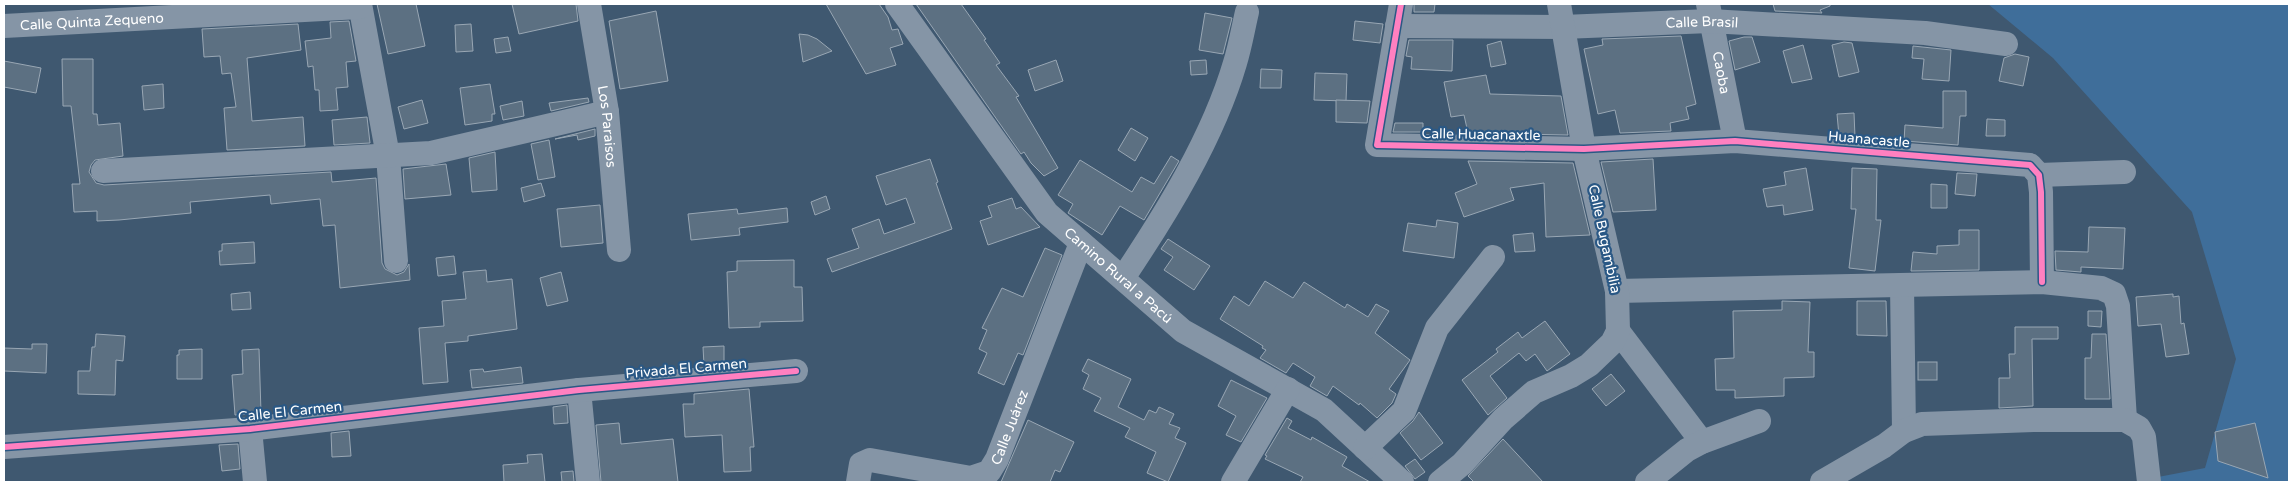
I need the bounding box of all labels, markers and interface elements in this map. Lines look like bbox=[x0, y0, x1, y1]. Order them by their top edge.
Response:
street label: Calle Quinta Zequeno bbox=[20, 9, 164, 34]
street label: Calle Brasil bbox=[1665, 13, 1739, 32]
street label: Caoba bbox=[1709, 50, 1734, 95]
street label: Los Paraisos bbox=[594, 84, 620, 169]
street label: Calle Huacanaxtle bbox=[1421, 125, 1541, 144]
street label: Huanacastle bbox=[1827, 127, 1911, 152]
street label: Calle Bugambilia bbox=[1585, 183, 1624, 295]
street label: Camino Rural a Pacú bbox=[1061, 224, 1176, 327]
street label: Privada El Carmen bbox=[625, 355, 748, 382]
street label: Calle Juárez bbox=[987, 387, 1032, 468]
street label: Calle El Carmen bbox=[237, 398, 343, 425]

